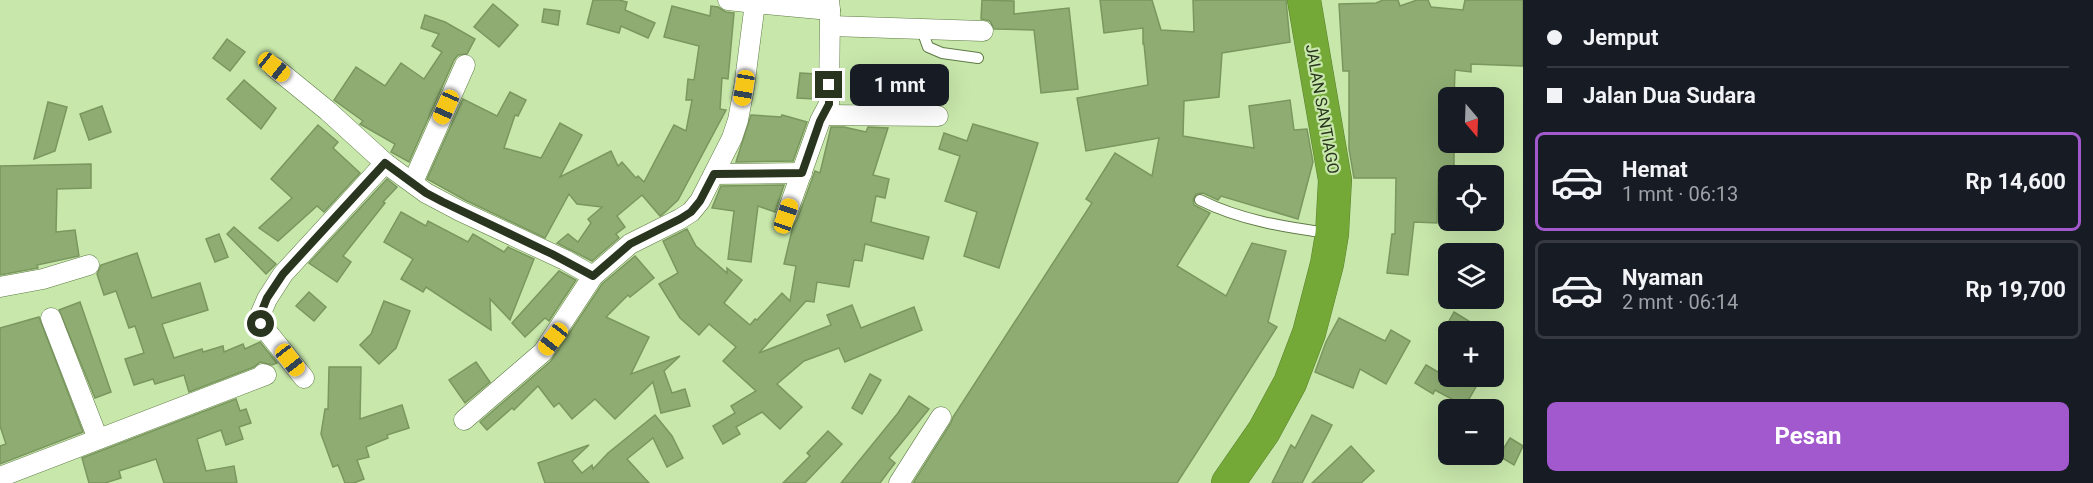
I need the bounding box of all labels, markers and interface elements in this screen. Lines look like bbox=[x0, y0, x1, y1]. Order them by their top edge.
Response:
text: Jemput bbox=[1583, 25, 1658, 50]
street label: JALAN SANTIAGO bbox=[1302, 43, 1343, 175]
car bbox=[254, 49, 294, 85]
callout: 1 mnt bbox=[850, 64, 949, 106]
car bbox=[732, 69, 756, 107]
route end bbox=[815, 71, 842, 98]
text: 1 mnt bbox=[874, 73, 925, 97]
text: Jalan Dua Sudara bbox=[1583, 83, 1756, 108]
car bbox=[430, 87, 462, 127]
north arrow bbox=[1438, 87, 1504, 153]
map controls bbox=[1438, 87, 1504, 465]
icon: car bbox=[1550, 155, 1604, 209]
text: Hemat bbox=[1622, 157, 1688, 182]
button: locate bbox=[1438, 165, 1504, 231]
text: Rp 14,600 bbox=[1966, 169, 2066, 194]
text: 1 mnt · 06:13 bbox=[1622, 182, 1738, 206]
car bbox=[772, 196, 800, 236]
button: layers bbox=[1438, 243, 1504, 309]
icon: car bbox=[1550, 263, 1604, 317]
text: Nyaman bbox=[1622, 265, 1703, 290]
text: Rp 19,700 bbox=[1966, 277, 2066, 302]
text: 2 mnt · 06:14 bbox=[1622, 290, 1738, 314]
route start bbox=[247, 310, 274, 337]
car bbox=[535, 319, 571, 359]
button: + bbox=[1438, 321, 1504, 387]
car bbox=[272, 340, 308, 380]
button: − bbox=[1438, 399, 1504, 465]
button: Pesan bbox=[1547, 402, 2069, 471]

